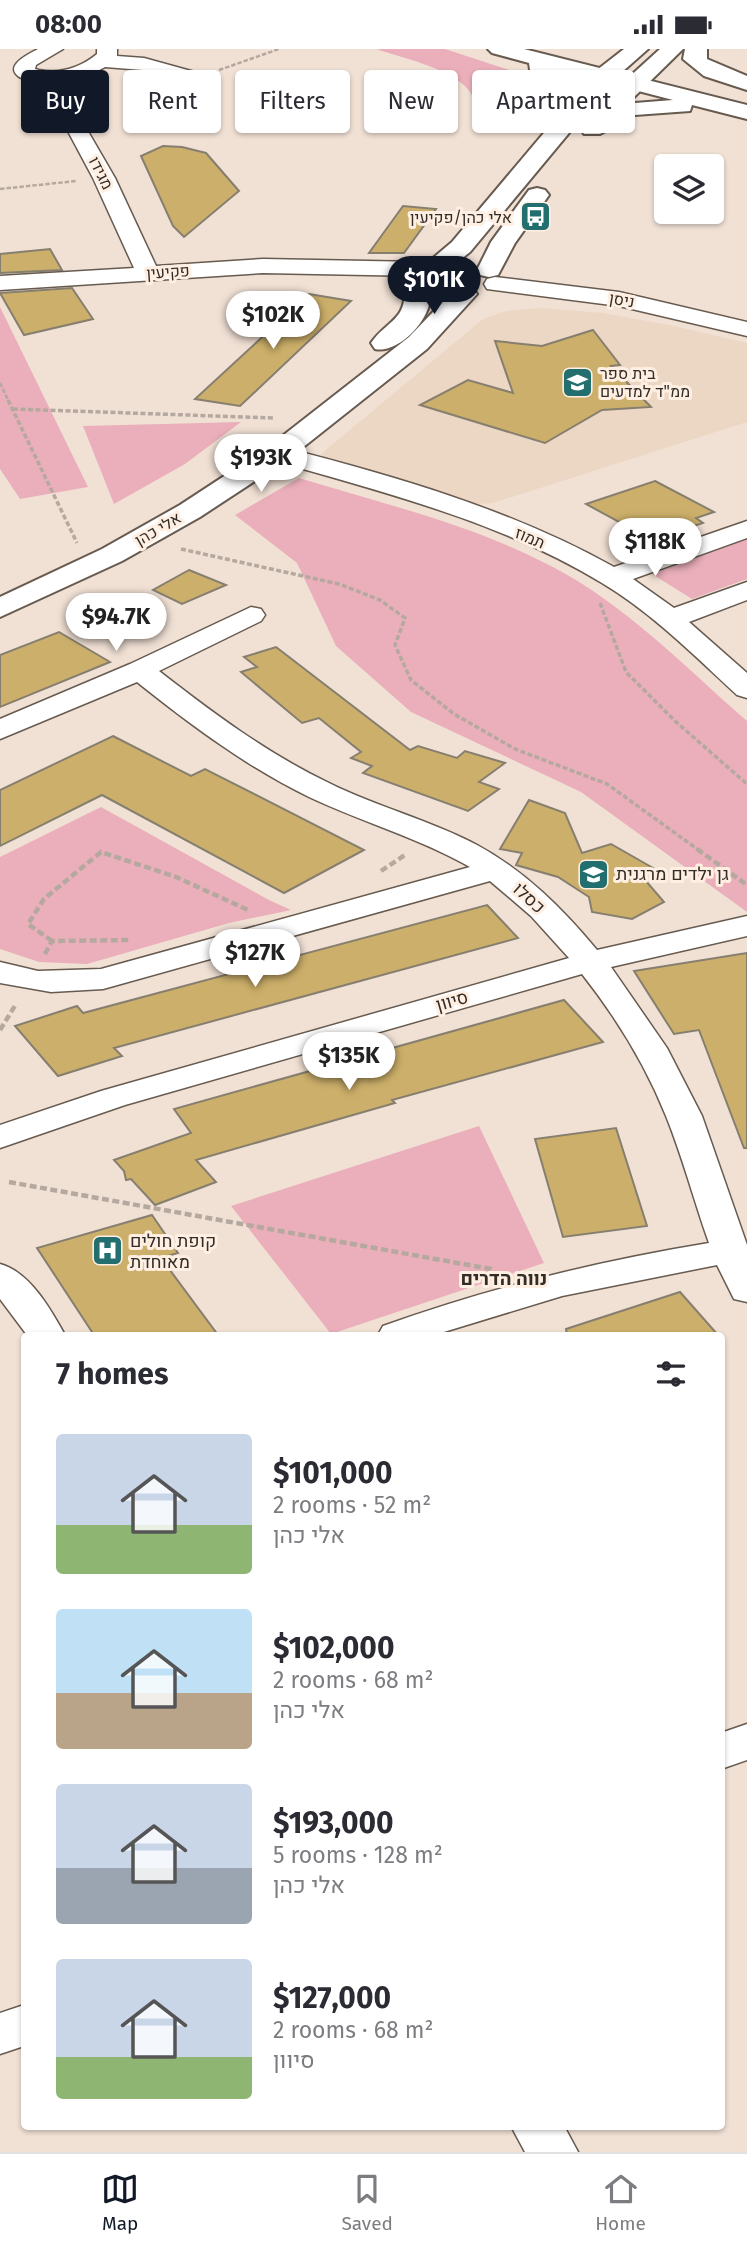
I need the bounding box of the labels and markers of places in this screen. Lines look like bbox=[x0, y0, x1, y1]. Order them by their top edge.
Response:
bus stop icon: אלי כהן/פקיעין bbox=[518, 200, 552, 234]
place label: אלי כהן/פקיעין bbox=[410, 208, 512, 227]
pin: $101K bbox=[385, 257, 483, 316]
pin: $102K bbox=[224, 292, 322, 351]
place label: בית ספר ממ"ד למדעים bbox=[600, 364, 690, 401]
school or university icon: בית ספר ממ"ד למדעים bbox=[560, 365, 594, 399]
pin: $193K bbox=[212, 435, 310, 494]
pin: $118K bbox=[606, 519, 704, 578]
pin: $94.7K bbox=[59, 593, 173, 653]
school or university icon: גן ילדים מרגנית bbox=[576, 857, 610, 891]
place label: גן ילדים מרגנית bbox=[616, 863, 729, 885]
pin: $127K bbox=[206, 929, 304, 989]
pin: $135K bbox=[300, 1033, 398, 1092]
place label: קופת חולים מאוחדת bbox=[130, 1230, 216, 1273]
hospital icon: קופת חולים מאוחדת bbox=[90, 1234, 124, 1268]

